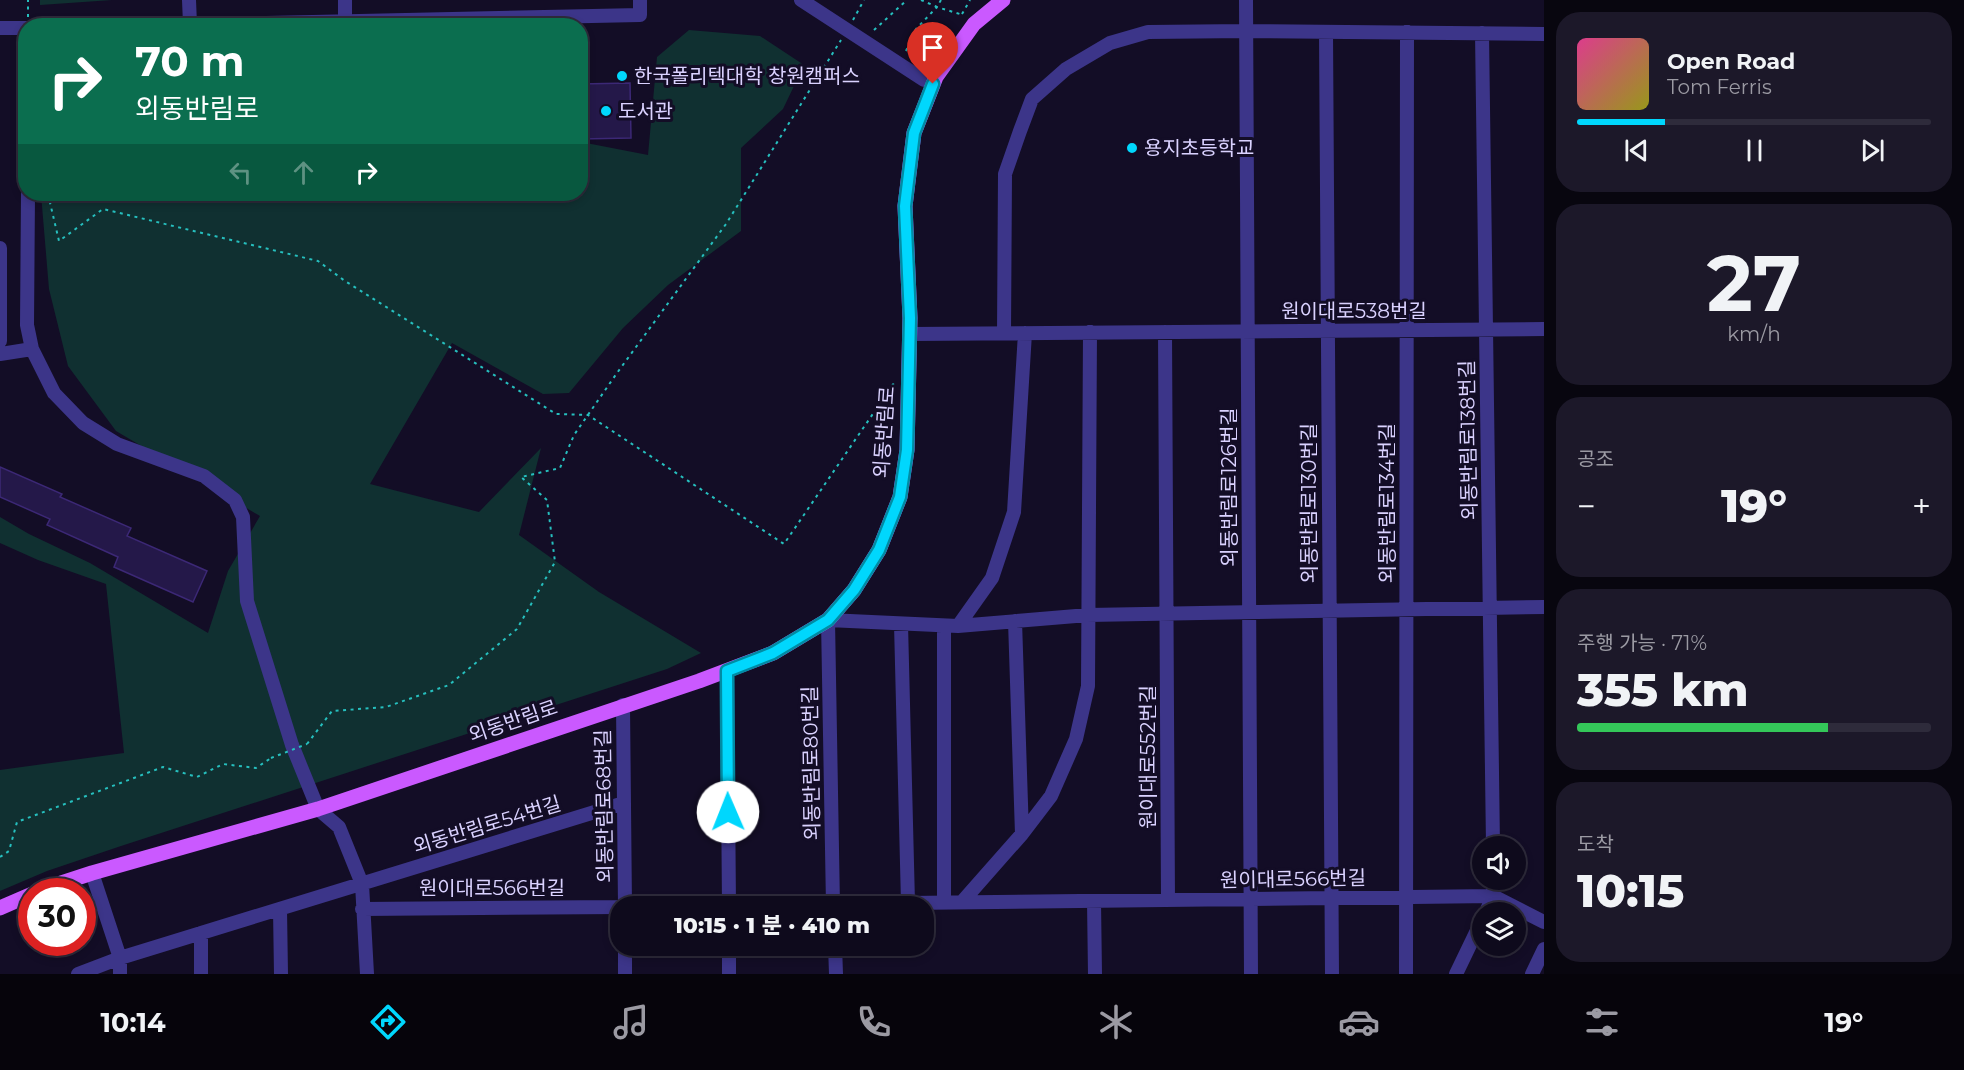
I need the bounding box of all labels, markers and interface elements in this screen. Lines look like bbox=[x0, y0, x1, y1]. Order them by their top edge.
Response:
pin bbox=[907, 22, 958, 84]
icon: arrive bbox=[916, 31, 949, 64]
text: 70 m bbox=[135, 35, 245, 87]
icon: right bbox=[36, 42, 114, 120]
text: Open Road bbox=[1667, 48, 1795, 75]
place label: 한국폴리텍대학 창원캠퍼스 bbox=[634, 64, 860, 88]
marker: 한국폴리텍대학 창원캠퍼스 bbox=[615, 69, 629, 83]
text: Tom Ferris bbox=[1667, 75, 1772, 99]
text: 외동반림로 bbox=[135, 92, 259, 125]
place label: 도서관 bbox=[618, 99, 673, 123]
marker: 도서관 bbox=[599, 104, 613, 118]
icon: previous bbox=[1620, 134, 1653, 167]
icon: pause bbox=[1738, 134, 1771, 167]
icon: next bbox=[1856, 134, 1889, 167]
place label: 용지초등학교 bbox=[1144, 136, 1254, 160]
marker: 용지초등학교 bbox=[1125, 141, 1139, 155]
icon: left bbox=[224, 156, 257, 189]
icon: ahead bbox=[287, 156, 320, 189]
icon: right bbox=[350, 156, 383, 189]
text: 27 bbox=[1707, 235, 1801, 331]
street label: 원이대로538번길 bbox=[1281, 299, 1427, 323]
text: km/h bbox=[1727, 322, 1781, 346]
street label: 외동반림로138번길 bbox=[1455, 360, 1481, 520]
street label: 외동반림로 bbox=[869, 385, 899, 479]
street label: 외동반림로126번길 bbox=[1217, 407, 1241, 567]
street label: 외동반림로130번길 bbox=[1297, 423, 1321, 583]
street label: 외동반림로134번길 bbox=[1375, 423, 1399, 583]
text: 공조 bbox=[1577, 447, 1614, 471]
text: 19° bbox=[1721, 478, 1787, 533]
text: − bbox=[1577, 486, 1596, 526]
text: + bbox=[1912, 486, 1931, 526]
text: 주행 가능 · 71% bbox=[1577, 631, 1707, 655]
text: 355 km bbox=[1577, 662, 1749, 717]
street label: 외동반림로80번길 bbox=[798, 685, 824, 841]
street label: 원이대로552번길 bbox=[1136, 685, 1160, 829]
street label: 외동반림로 bbox=[466, 695, 560, 747]
street label: 외동반림로68번길 bbox=[591, 729, 617, 883]
position arrow bbox=[696, 780, 760, 844]
street label: 외동반림로54번길 bbox=[410, 791, 564, 859]
text: 도착 bbox=[1577, 832, 1614, 856]
map controls bbox=[1472, 836, 1526, 956]
button: sound bbox=[1472, 836, 1526, 890]
text: 10:15 bbox=[1577, 863, 1684, 918]
street label: 원이대로566번길 bbox=[1220, 866, 1366, 892]
street label: 원이대로566번길 bbox=[419, 876, 565, 900]
speed limit sign: 30 bbox=[18, 878, 96, 956]
button: layers bbox=[1472, 902, 1526, 956]
text: 10:15 · 1 분 · 410 m bbox=[674, 912, 870, 939]
icon: directions bbox=[367, 1001, 409, 1043]
icon: music bbox=[610, 1001, 652, 1043]
icon: phone bbox=[853, 1001, 895, 1043]
icon: climate bbox=[1095, 1001, 1137, 1043]
icon: car bbox=[1338, 1001, 1380, 1043]
icon: filters bbox=[1581, 1001, 1623, 1043]
text: 10:14 bbox=[100, 1006, 166, 1039]
text: 19° bbox=[1824, 1006, 1863, 1039]

